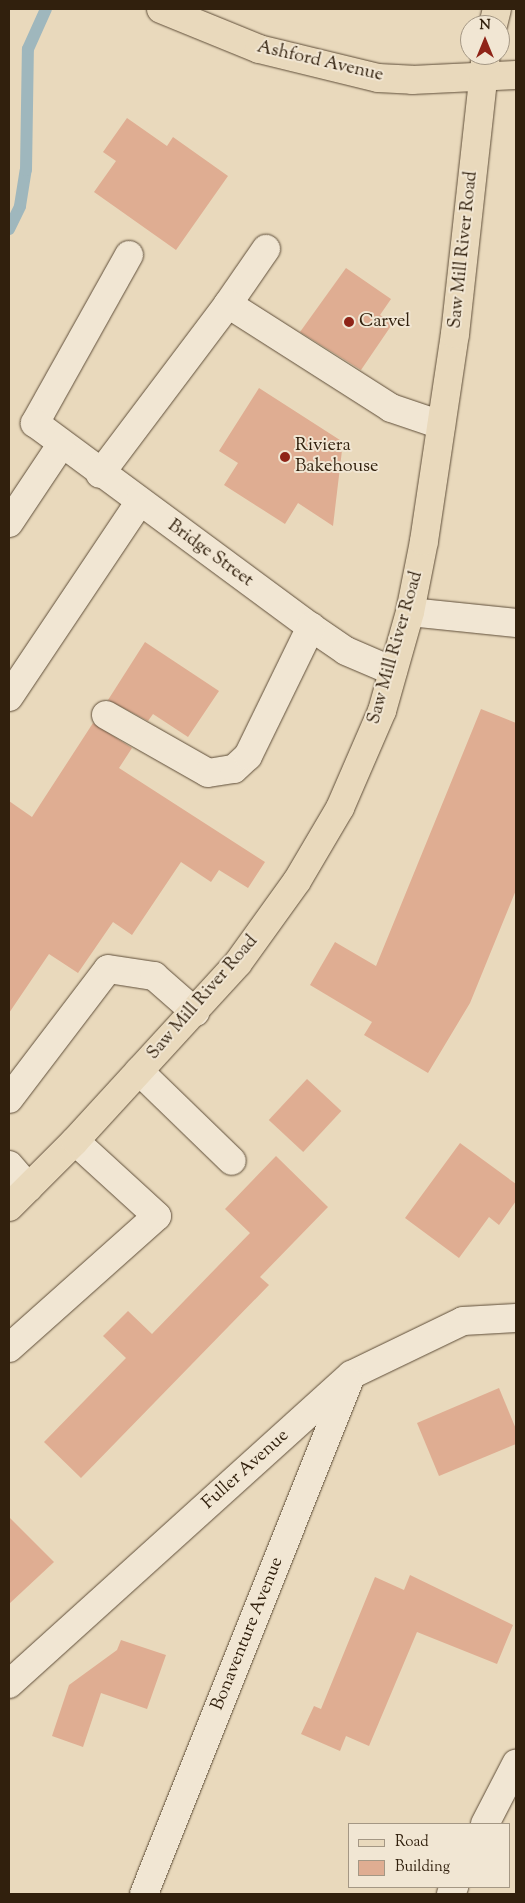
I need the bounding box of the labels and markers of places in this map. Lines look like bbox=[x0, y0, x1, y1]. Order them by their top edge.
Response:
place label: Carvel bbox=[359, 311, 410, 333]
marker: Carvel bbox=[343, 316, 355, 328]
place label: Riviera Bakehouse bbox=[295, 436, 378, 478]
marker: Riviera Bakehouse bbox=[279, 451, 291, 463]

